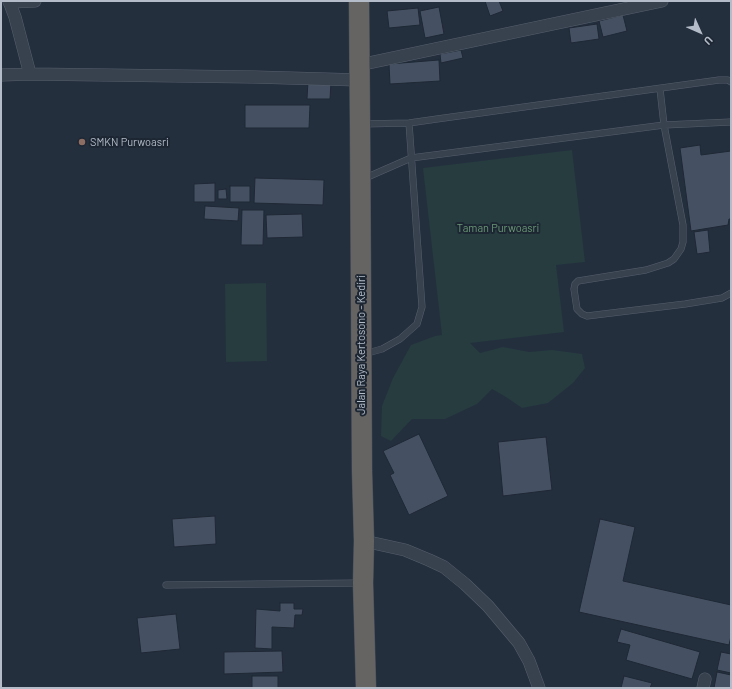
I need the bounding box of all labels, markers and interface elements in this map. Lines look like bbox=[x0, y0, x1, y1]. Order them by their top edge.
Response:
north arrow bbox=[680, 12, 720, 52]
text: U bbox=[702, 34, 716, 48]
place label: SMKN Purwoasri bbox=[90, 135, 169, 149]
marker: SMKN Purwoasri bbox=[77, 137, 87, 147]
park label: Taman Purwoasri bbox=[457, 221, 539, 235]
street label: Jalan Raya Kertosono - Kediri bbox=[354, 275, 368, 415]

